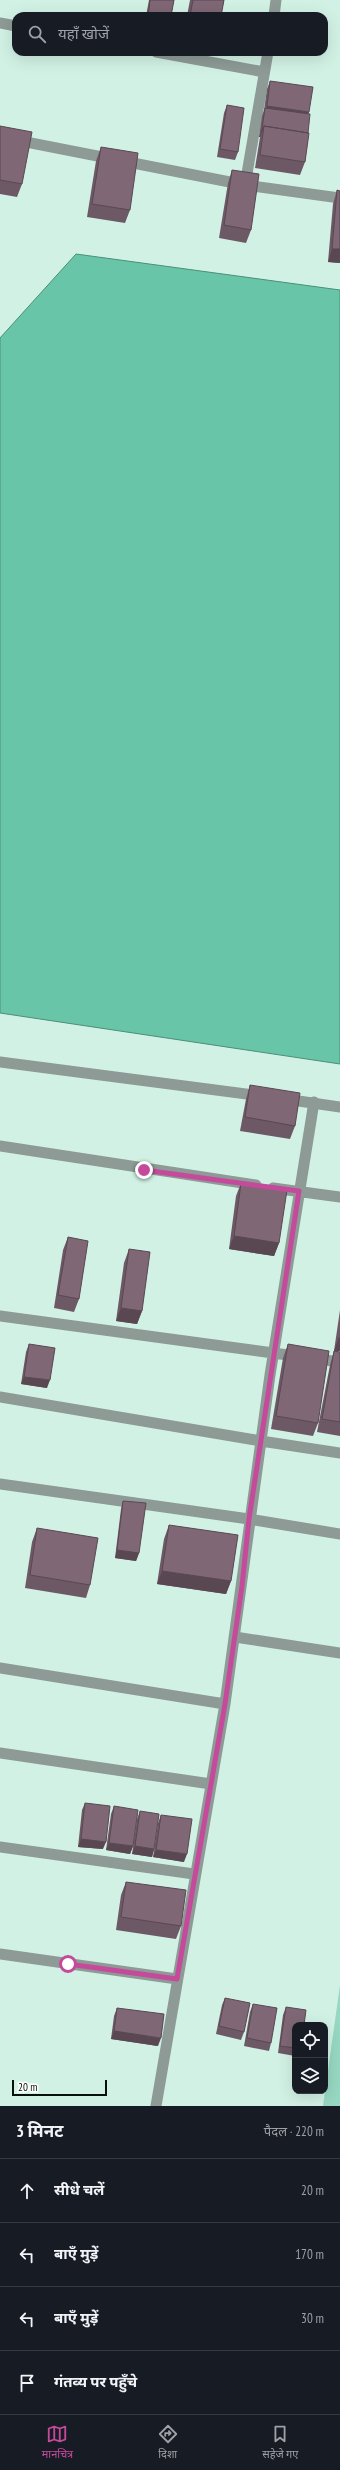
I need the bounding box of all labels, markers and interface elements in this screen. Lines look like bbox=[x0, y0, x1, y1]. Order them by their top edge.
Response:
search box bbox=[12, 12, 328, 56]
icon: search bbox=[26, 23, 48, 45]
text: यहाँ खोजें bbox=[58, 24, 109, 43]
route end bbox=[135, 1161, 153, 1179]
route start bbox=[59, 1955, 77, 1973]
map controls bbox=[292, 2022, 328, 2094]
button: locate bbox=[292, 2022, 328, 2058]
button: layers bbox=[292, 2058, 328, 2094]
scale bar bbox=[12, 2078, 107, 2097]
text: 20 m bbox=[18, 2080, 37, 2094]
text: 3 मिनट bbox=[16, 2120, 63, 2142]
text: पैदल · 220 m bbox=[264, 2123, 324, 2140]
icon: ahead bbox=[16, 2180, 38, 2202]
text: सीधे चलें bbox=[54, 2180, 104, 2199]
text: 20 m bbox=[301, 2182, 324, 2199]
icon: left bbox=[16, 2244, 38, 2266]
text: बाएँ मुड़ें bbox=[54, 2244, 98, 2263]
text: 170 m bbox=[295, 2246, 324, 2263]
icon: left bbox=[16, 2308, 38, 2330]
text: बाएँ मुड़ें bbox=[54, 2308, 98, 2327]
text: 30 m bbox=[301, 2310, 324, 2327]
icon: arrive bbox=[16, 2372, 38, 2394]
text: गंतव्य पर पहुँचे bbox=[54, 2372, 137, 2391]
tab: मानचित्र bbox=[42, 2423, 73, 2462]
tab: दिशा bbox=[157, 2423, 179, 2462]
tab: सहेजे गए bbox=[262, 2423, 298, 2462]

